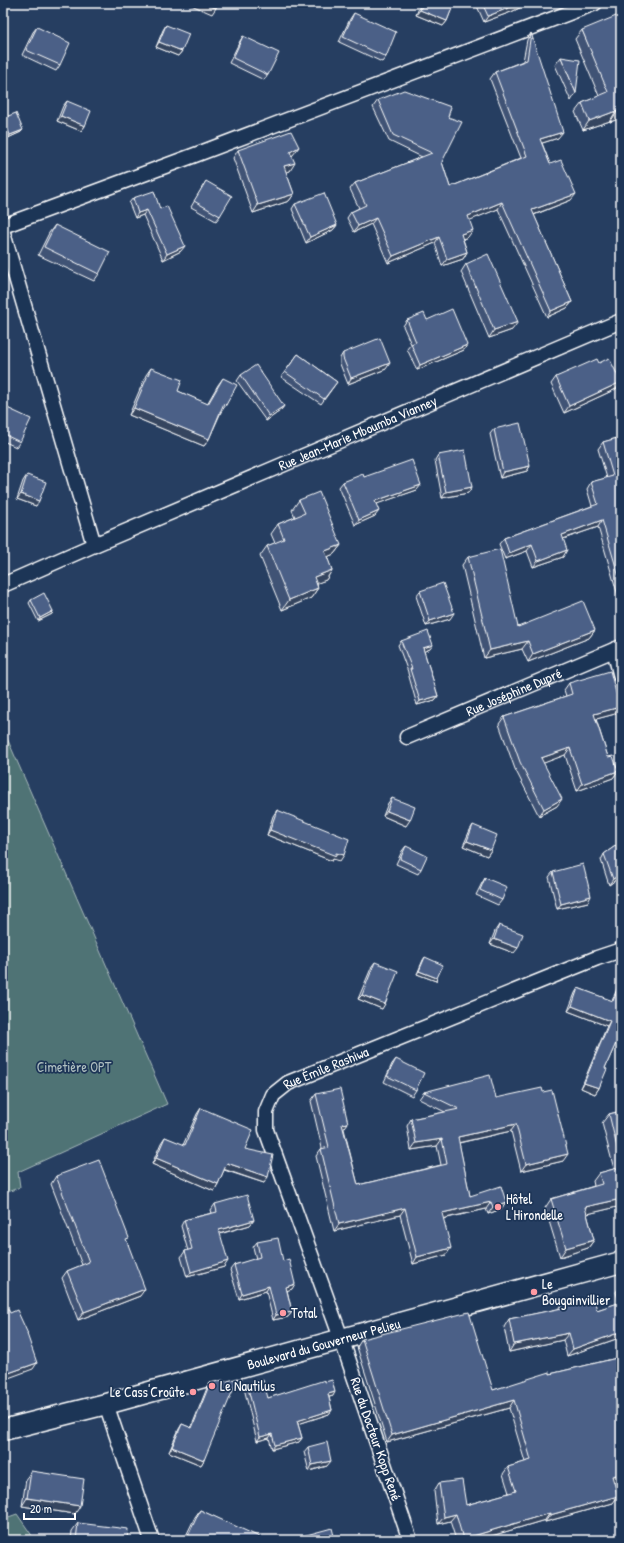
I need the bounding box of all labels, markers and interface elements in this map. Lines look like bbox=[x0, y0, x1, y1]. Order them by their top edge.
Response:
street label: Rue Jean-Marie Mboumba Vianney bbox=[275, 390, 440, 474]
street label: Rue Joséphine Dupré bbox=[463, 663, 565, 720]
street label: Rue Émile Rashiwa bbox=[278, 1041, 372, 1093]
park label: Cimetière OPT bbox=[37, 1057, 112, 1076]
place label: Hôtel L'Hirondelle bbox=[506, 1189, 564, 1224]
marker: Hôtel L'Hirondelle bbox=[493, 1202, 503, 1212]
place label: Le Bougainvillier bbox=[542, 1274, 611, 1310]
marker: Le Bougainvillier bbox=[529, 1287, 539, 1297]
place label: Total bbox=[291, 1303, 317, 1322]
marker: Total bbox=[278, 1308, 288, 1318]
street label: Boulevard du Gouverneur Pelieu bbox=[245, 1313, 403, 1374]
street label: Rue du Docteur Kopp René bbox=[345, 1375, 407, 1504]
place label: Le Nautilus bbox=[220, 1376, 275, 1395]
marker: Le Nautilus bbox=[207, 1381, 217, 1391]
place label: Le Cass'Croûte bbox=[110, 1382, 185, 1401]
marker: Le Cass'Croûte bbox=[188, 1387, 198, 1397]
scale bar bbox=[24, 1495, 75, 1521]
text: 20 m bbox=[30, 1500, 52, 1517]

